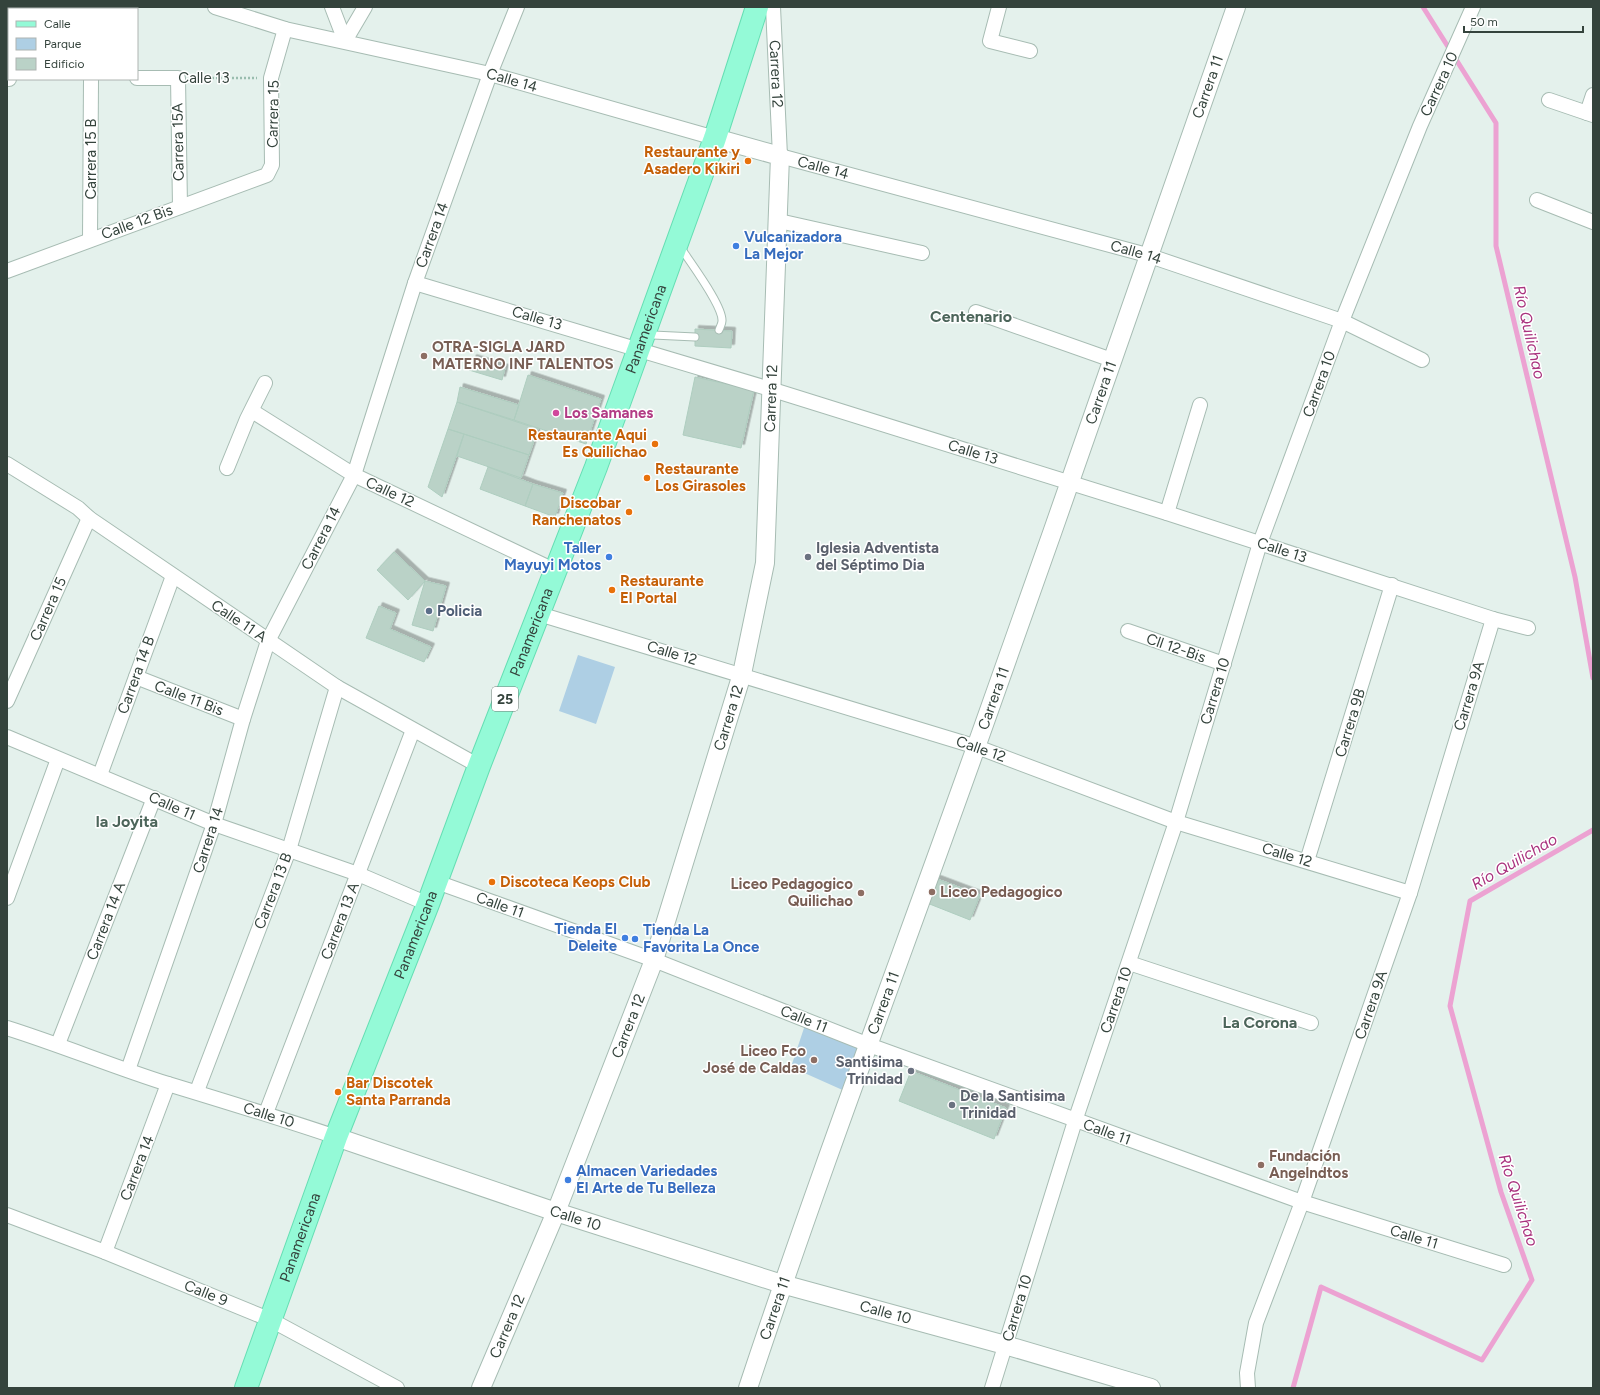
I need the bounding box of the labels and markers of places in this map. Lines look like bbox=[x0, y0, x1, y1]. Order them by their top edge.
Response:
place label: Restaurante y Asadero Kikiri bbox=[644, 143, 740, 178]
marker: Restaurante y Asadero Kikiri bbox=[743, 156, 753, 166]
place label: Vulcanizadora La Mejor bbox=[744, 228, 842, 263]
marker: Vulcanizadora La Mejor bbox=[731, 241, 741, 251]
place label: OTRA-SIGLA JARD MATERNO INF TALENTOS bbox=[432, 338, 614, 373]
marker: OTRA-SIGLA JARD MATERNO INF TALENTOS bbox=[419, 351, 429, 361]
place label: Los Samanes bbox=[564, 404, 653, 422]
marker: Los Samanes bbox=[551, 408, 561, 418]
place label: Restaurante Aqui Es Quilichao bbox=[528, 426, 647, 461]
marker: Restaurante Aqui Es Quilichao bbox=[650, 439, 660, 449]
place label: Restaurante Los Girasoles bbox=[655, 460, 746, 495]
marker: Restaurante Los Girasoles bbox=[642, 473, 652, 483]
place label: Discobar Ranchenatos bbox=[532, 494, 621, 529]
marker: Discobar Ranchenatos bbox=[624, 507, 634, 517]
place label: Taller Mayuyi Motos bbox=[504, 539, 601, 574]
place label: Iglesia Adventista del Séptimo Dia bbox=[816, 539, 939, 574]
marker: Taller Mayuyi Motos bbox=[604, 552, 614, 562]
marker: Iglesia Adventista del Séptimo Dia bbox=[803, 552, 813, 562]
place label: Restaurante El Portal bbox=[620, 572, 704, 607]
marker: Restaurante El Portal bbox=[607, 585, 617, 595]
place label: Policia bbox=[437, 602, 482, 620]
marker: Policia bbox=[424, 606, 434, 616]
place label: Discoteca Keops Club bbox=[500, 873, 651, 891]
place label: Liceo Pedagogico Quilichao bbox=[731, 875, 853, 910]
marker: Discoteca Keops Club bbox=[487, 877, 497, 887]
place label: Liceo Pedagogico bbox=[940, 883, 1063, 901]
marker: Liceo Pedagogico bbox=[927, 887, 937, 897]
marker: Liceo Pedagogico Quilichao bbox=[856, 888, 866, 898]
place label: Tienda El Deleite bbox=[554, 920, 618, 955]
place label: Tienda La Favorita La Once bbox=[643, 921, 760, 956]
marker: Tienda El Deleite bbox=[620, 933, 630, 943]
marker: Tienda La Favorita La Once bbox=[630, 934, 640, 944]
place label: Liceo Fco José de Caldas bbox=[703, 1042, 806, 1077]
place label: Santisima Trinidad bbox=[835, 1053, 903, 1088]
marker: Liceo Fco José de Caldas bbox=[809, 1055, 819, 1065]
marker: Santisima Trinidad bbox=[906, 1066, 916, 1076]
place label: Bar Discotek Santa Parranda bbox=[346, 1074, 451, 1109]
marker: Bar Discotek Santa Parranda bbox=[333, 1087, 343, 1097]
place label: De la Santisima Trinidad bbox=[960, 1087, 1065, 1122]
marker: De la Santisima Trinidad bbox=[947, 1100, 957, 1110]
place label: Fundación Angelndtos bbox=[1269, 1147, 1348, 1182]
marker: Fundación Angelndtos bbox=[1256, 1160, 1266, 1170]
place label: Almacen Variedades El Arte de Tu Belleza bbox=[576, 1162, 717, 1197]
marker: Almacen Variedades El Arte de Tu Belleza bbox=[563, 1175, 573, 1185]

